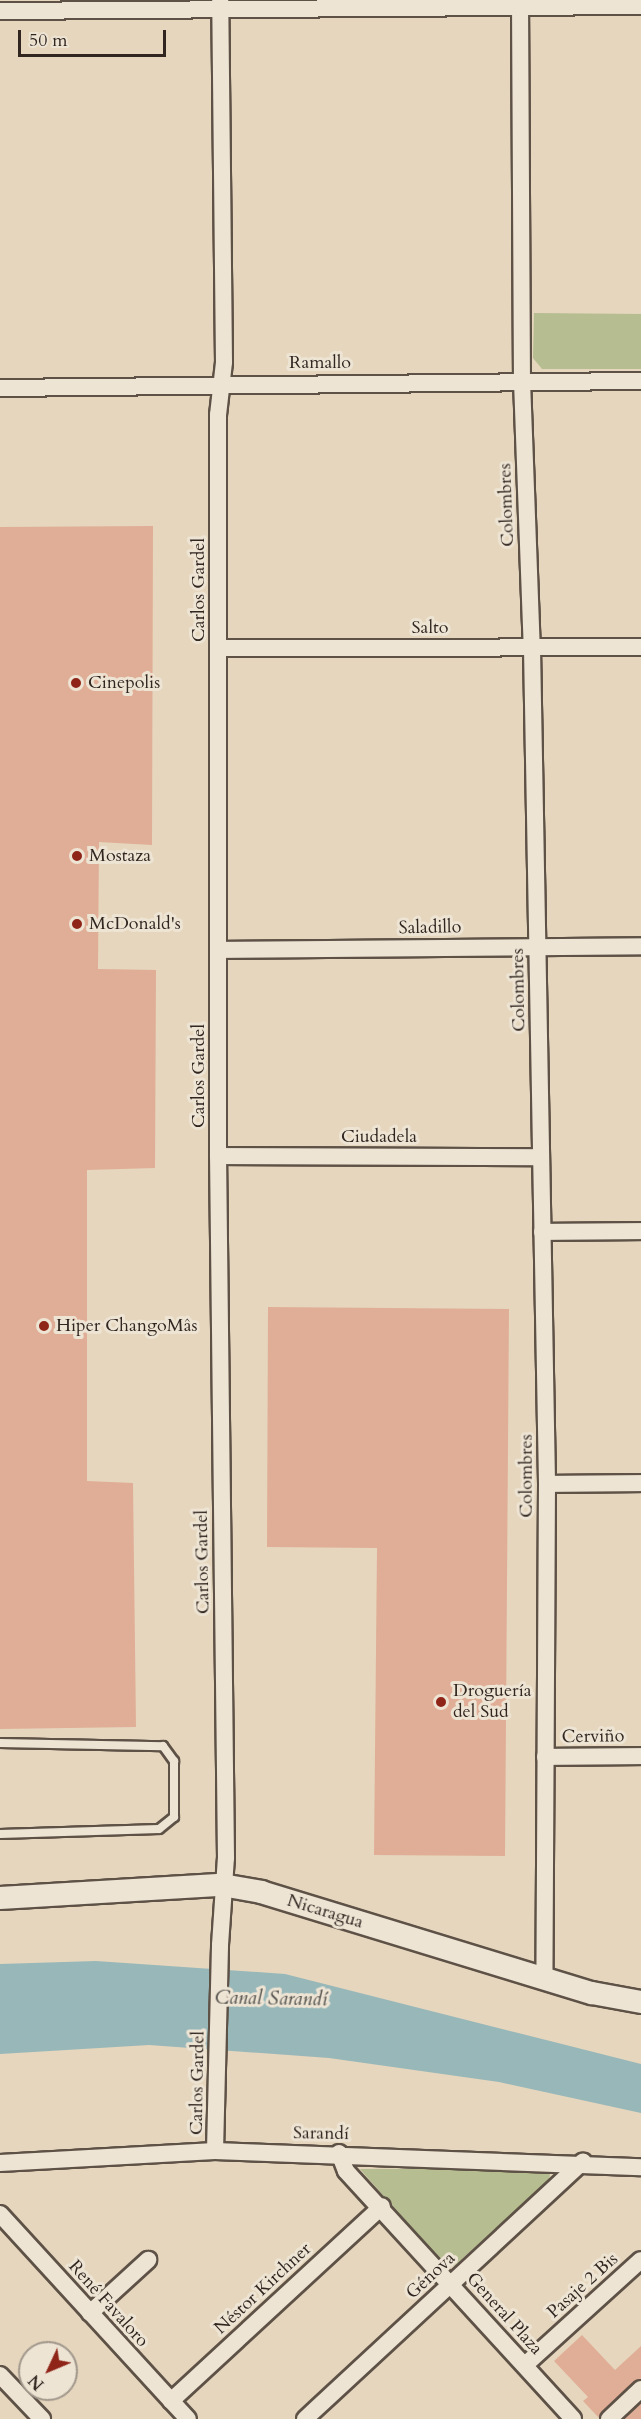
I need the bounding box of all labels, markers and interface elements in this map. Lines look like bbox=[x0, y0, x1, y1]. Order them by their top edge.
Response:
scale bar bbox=[21, 18, 170, 56]
text: 50 m bbox=[29, 28, 68, 53]
street label: Ramallo bbox=[289, 352, 351, 374]
street label: Colombres bbox=[495, 463, 519, 547]
street label: Carlos Gardel bbox=[188, 538, 210, 642]
street label: Salto bbox=[412, 617, 448, 639]
place label: Cinepolis bbox=[88, 672, 160, 694]
marker: Cinepolis bbox=[69, 676, 83, 690]
place label: Mostaza bbox=[89, 845, 151, 867]
marker: Mostaza bbox=[70, 849, 84, 863]
place label: McDonald's bbox=[89, 913, 181, 935]
marker: McDonald's bbox=[70, 917, 84, 931]
street label: Saladillo bbox=[398, 917, 462, 939]
street label: Colombres bbox=[507, 948, 531, 1032]
street label: Carlos Gardel bbox=[188, 1024, 210, 1128]
street label: Ciudadela bbox=[341, 1126, 417, 1148]
place label: Hiper ChangoMâs bbox=[56, 1315, 197, 1337]
marker: Hiper ChangoMâs bbox=[37, 1319, 51, 1333]
street label: Colombres bbox=[516, 1434, 538, 1518]
street label: Carlos Gardel bbox=[191, 1510, 215, 1614]
place label: Droguería del Sud bbox=[453, 1681, 531, 1724]
marker: Droguería del Sud bbox=[434, 1695, 448, 1709]
street label: Cerviño bbox=[562, 1726, 624, 1748]
street label: Nicaragua bbox=[284, 1890, 366, 1934]
water label: Canal Sarandí bbox=[215, 1985, 327, 2011]
street label: Carlos Gardel bbox=[186, 2031, 210, 2135]
street label: Sarandí bbox=[293, 2123, 349, 2145]
street label: Néstor Kirchner bbox=[210, 2239, 316, 2339]
street label: Génova bbox=[402, 2248, 460, 2304]
street label: Pasaje 2 Bis bbox=[543, 2249, 623, 2323]
street label: René Favaloro bbox=[63, 2256, 153, 2352]
street label: General Plaza bbox=[461, 2268, 547, 2360]
north arrow bbox=[18, 2341, 78, 2401]
text: N bbox=[24, 2369, 49, 2395]

